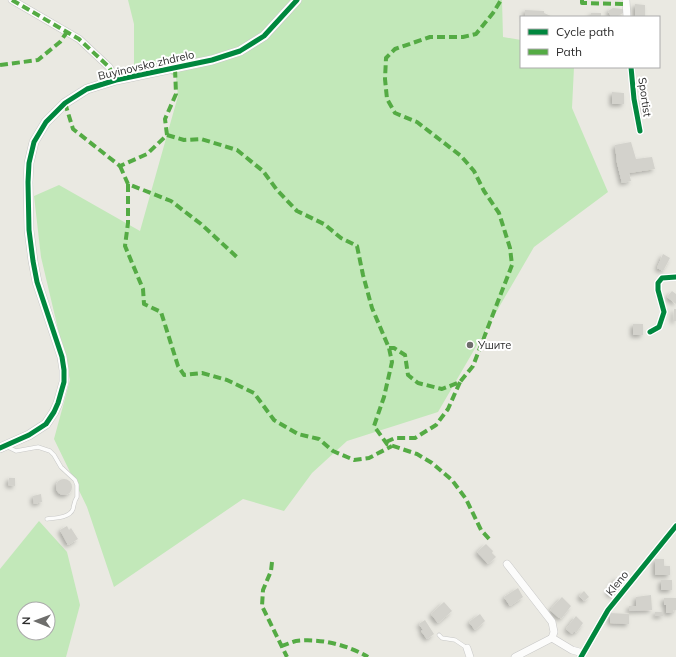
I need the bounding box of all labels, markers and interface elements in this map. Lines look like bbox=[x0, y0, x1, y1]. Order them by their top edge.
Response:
legend bbox=[520, 16, 660, 68]
text: Cycle path bbox=[556, 24, 614, 39]
text: Path bbox=[556, 44, 582, 59]
street label: Buyinovsko zhdrelo bbox=[97, 47, 195, 83]
street label: Sportist bbox=[635, 76, 655, 118]
place label: Ушите bbox=[477, 338, 511, 352]
marker: Ушите bbox=[465, 340, 475, 350]
street label: Kleno bbox=[603, 568, 631, 598]
north arrow bbox=[16, 601, 56, 641]
text: N bbox=[19, 617, 33, 625]

